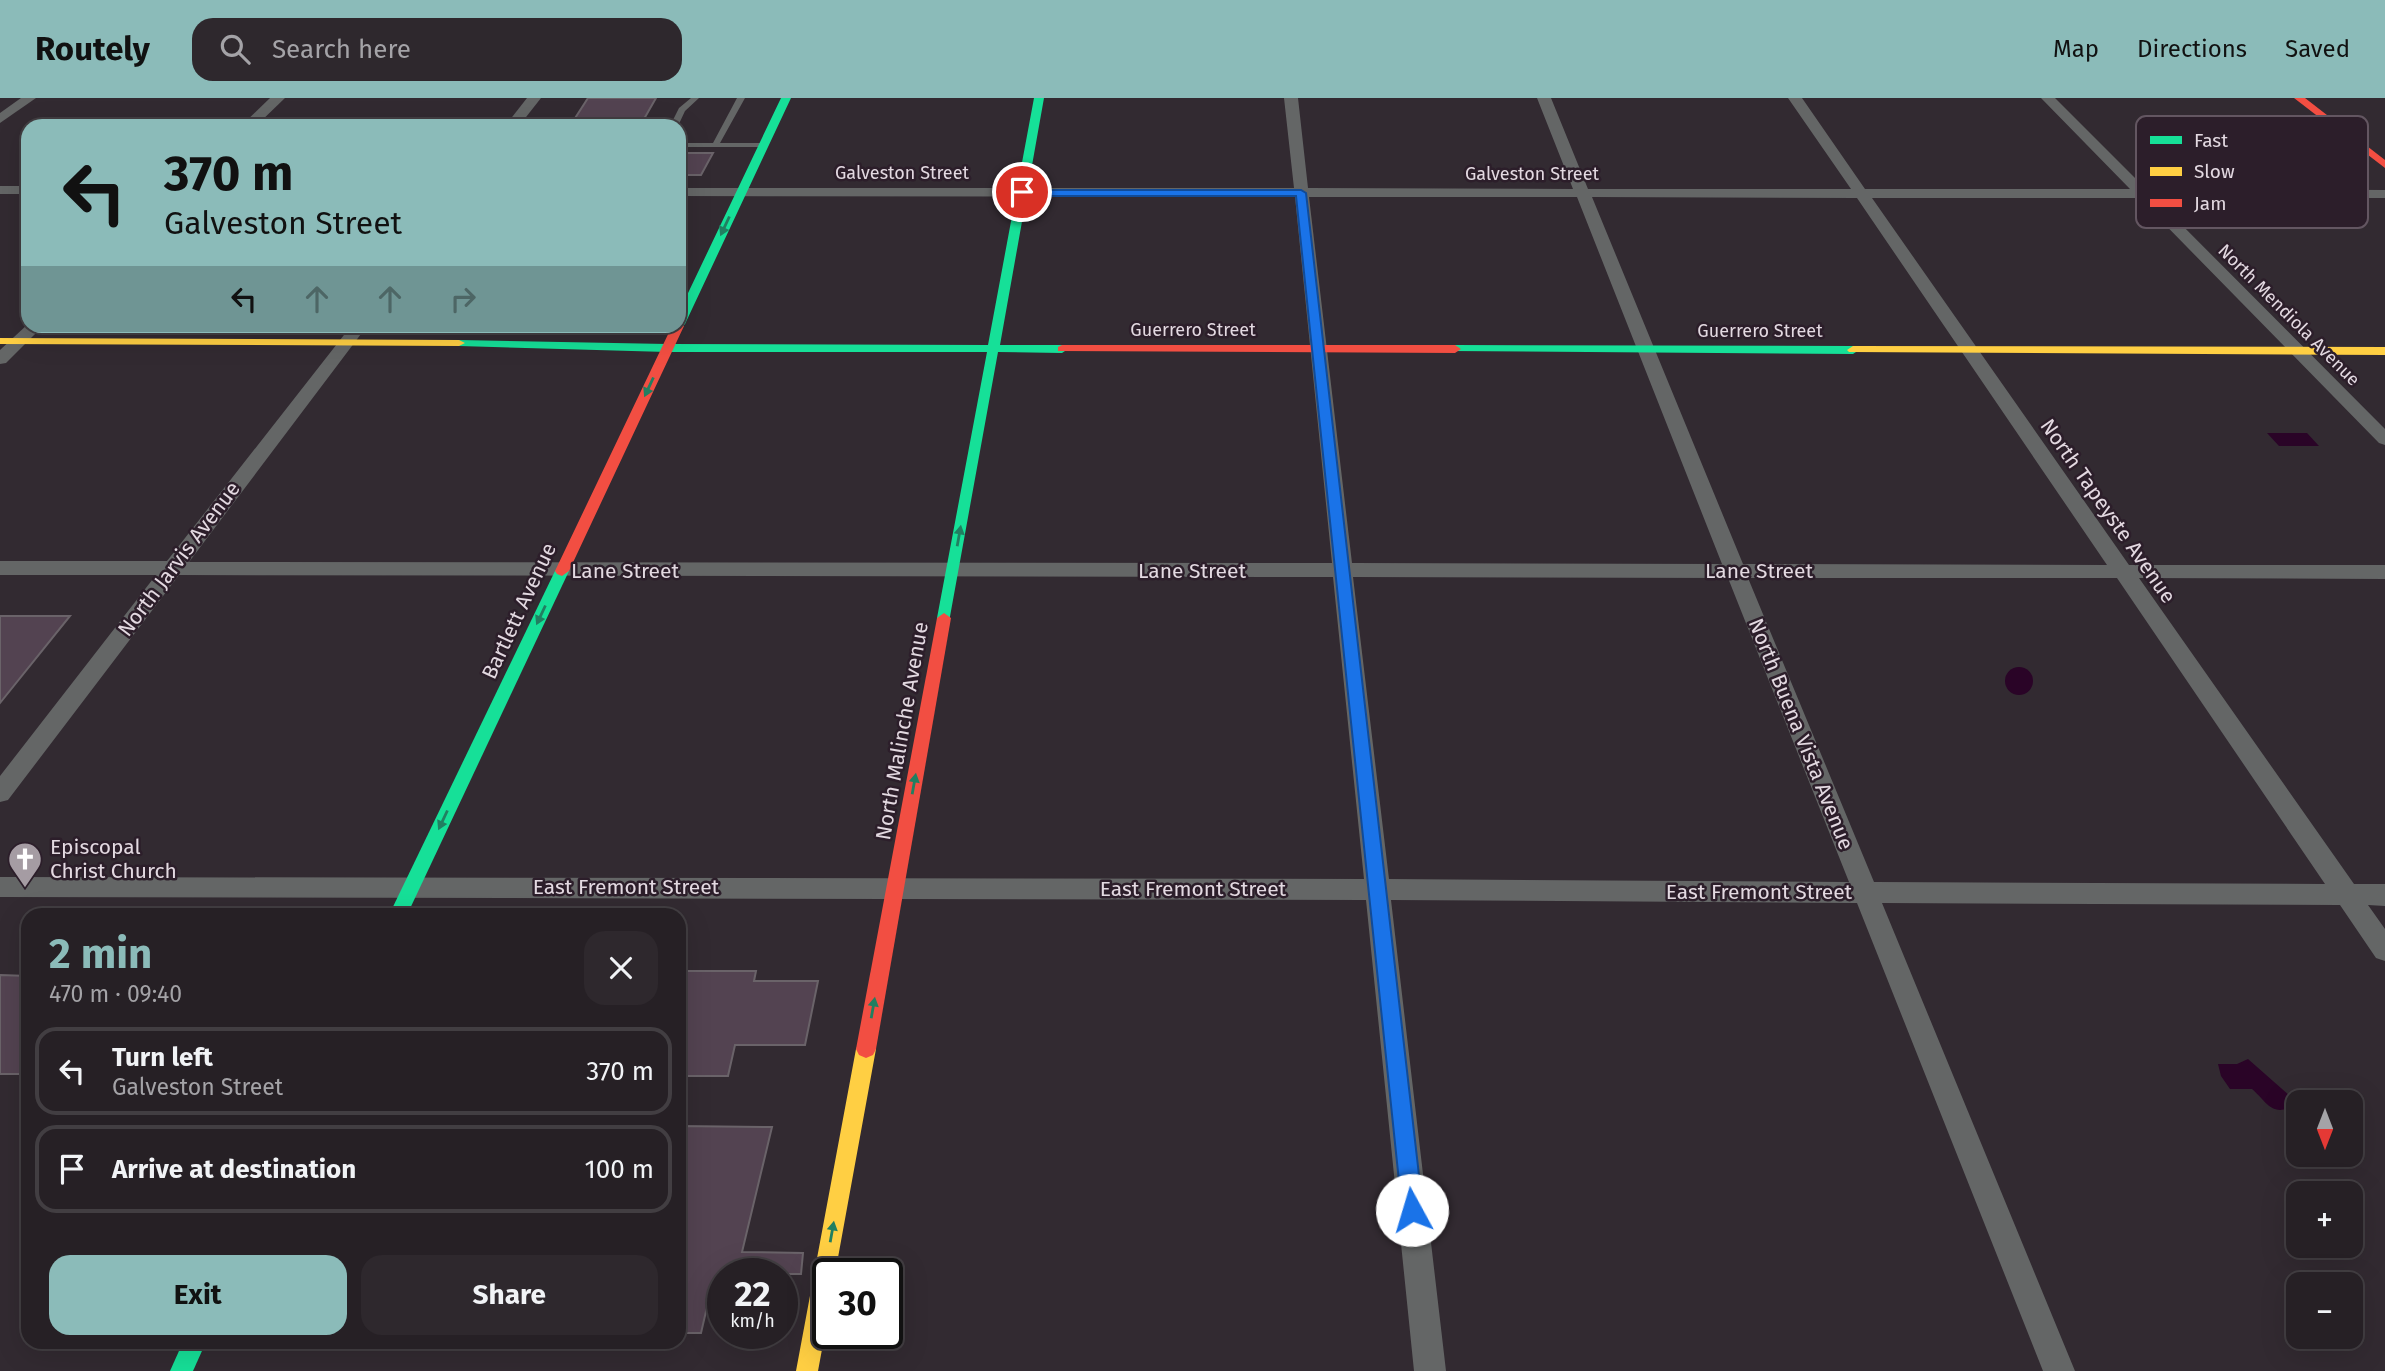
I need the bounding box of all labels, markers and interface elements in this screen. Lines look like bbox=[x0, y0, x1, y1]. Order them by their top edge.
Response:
search box bbox=[192, 18, 682, 81]
text: Routely bbox=[35, 29, 150, 69]
icon: search bbox=[216, 30, 254, 68]
text: Search here bbox=[272, 34, 411, 65]
text: Map bbox=[2053, 35, 2099, 63]
text: Directions bbox=[2137, 35, 2247, 63]
text: Saved bbox=[2285, 35, 2350, 63]
legend bbox=[2136, 116, 2368, 228]
text: Fast bbox=[2194, 129, 2228, 152]
text: 370 m bbox=[164, 144, 293, 203]
icon: left bbox=[49, 147, 140, 238]
text: Slow bbox=[2194, 160, 2235, 183]
street label: Galveston Street bbox=[835, 162, 969, 184]
pin bbox=[992, 162, 1052, 222]
street label: Galveston Street bbox=[1465, 163, 1599, 185]
icon: arrive bbox=[1003, 173, 1041, 211]
text: Jam bbox=[2194, 192, 2226, 215]
text: Galveston Street bbox=[164, 204, 402, 242]
one-way arrow bbox=[720, 216, 731, 236]
street label: North Mendiola Avenue bbox=[2213, 239, 2365, 391]
icon: left bbox=[225, 280, 263, 318]
icon: ahead bbox=[298, 280, 336, 318]
icon: ahead bbox=[371, 280, 409, 318]
icon: right bbox=[444, 280, 482, 318]
street label: Guerrero Street bbox=[1130, 319, 1256, 341]
street label: Guerrero Street bbox=[1697, 320, 1823, 342]
one-way arrow bbox=[643, 377, 655, 397]
street label: North Tapeyste Avenue bbox=[2034, 414, 2182, 608]
street label: North Jarvis Avenue bbox=[112, 476, 246, 642]
one-way arrow bbox=[954, 525, 965, 547]
street label: Bartlett Avenue bbox=[476, 539, 562, 683]
street label: Lane Street bbox=[571, 558, 679, 584]
street label: Lane Street bbox=[1138, 558, 1246, 584]
street label: Lane Street bbox=[1705, 558, 1813, 584]
one-way arrow bbox=[535, 605, 546, 625]
street label: North Buena Vista Avenue bbox=[1743, 614, 1859, 854]
street label: North Malinche Avenue bbox=[870, 620, 934, 842]
one-way arrow bbox=[909, 773, 920, 795]
one-way arrow bbox=[437, 810, 449, 830]
place label: Episcopal Christ Church bbox=[50, 834, 177, 884]
church icon: Episcopal Christ Church bbox=[6, 840, 44, 889]
street label: East Fremont Street bbox=[533, 874, 720, 900]
street label: East Fremont Street bbox=[1100, 876, 1287, 902]
street label: East Fremont Street bbox=[1666, 879, 1853, 905]
text: 2 min bbox=[49, 929, 152, 979]
button: close bbox=[584, 931, 658, 1005]
text: 470 m · 09:40 bbox=[49, 980, 182, 1008]
one-way arrow bbox=[868, 997, 879, 1019]
text: Turn left bbox=[112, 1042, 213, 1073]
icon: left bbox=[53, 1052, 91, 1090]
text: 370 m bbox=[586, 1056, 654, 1087]
text: Galveston Street bbox=[112, 1073, 283, 1101]
north arrow bbox=[2286, 1090, 2362, 1167]
map controls bbox=[2286, 1090, 2363, 1349]
icon: arrive bbox=[53, 1150, 91, 1188]
text: Arrive at destination bbox=[112, 1154, 356, 1185]
text: 100 m bbox=[585, 1154, 654, 1185]
position arrow bbox=[1375, 1173, 1449, 1247]
button: + bbox=[2286, 1181, 2363, 1258]
one-way arrow bbox=[827, 1221, 838, 1243]
button: Exit bbox=[49, 1255, 347, 1335]
button: Share bbox=[361, 1255, 658, 1335]
speed limit sign: 30 bbox=[812, 1258, 903, 1349]
button: − bbox=[2286, 1272, 2363, 1349]
text: 22 bbox=[734, 1273, 771, 1315]
text: km/h bbox=[730, 1310, 775, 1332]

